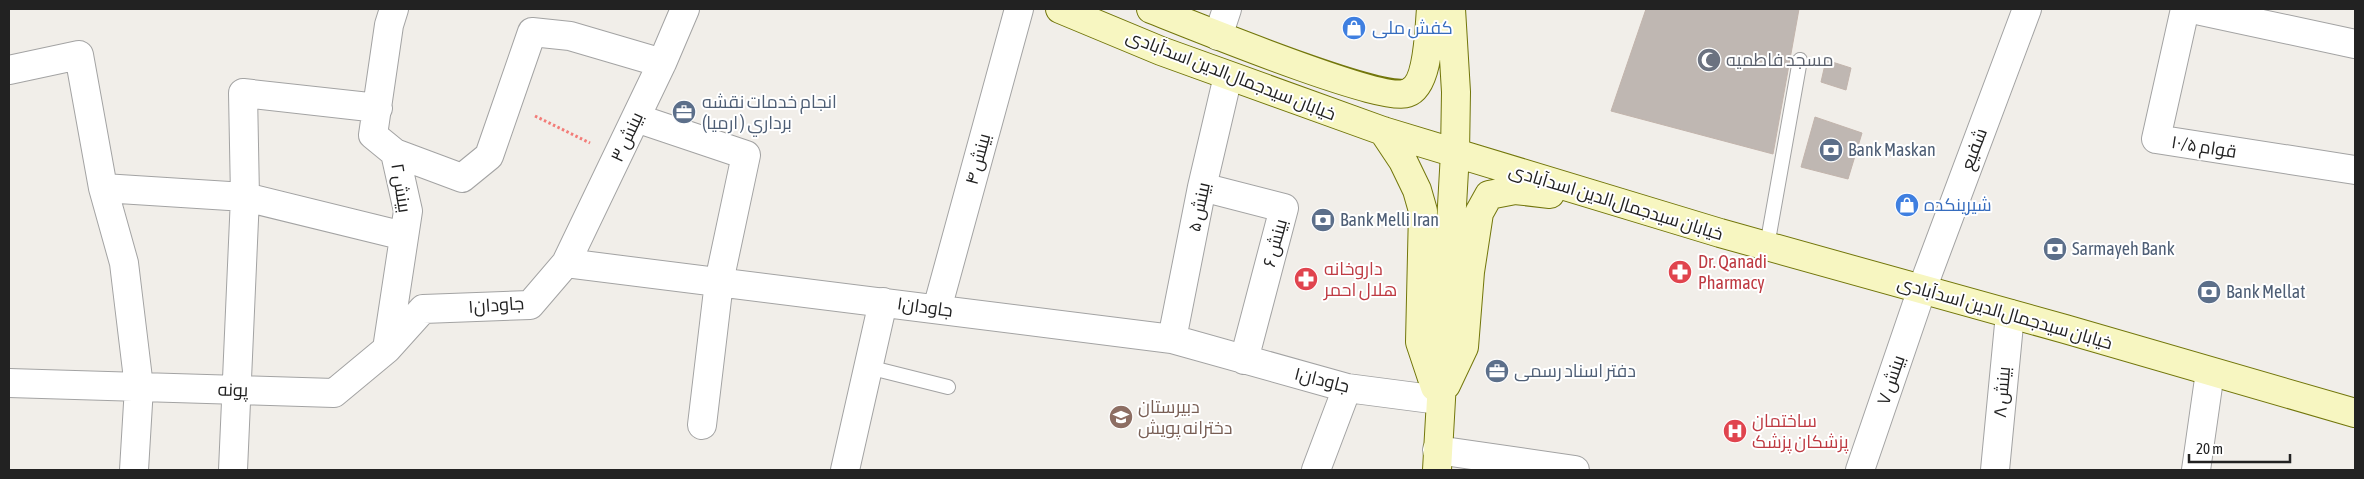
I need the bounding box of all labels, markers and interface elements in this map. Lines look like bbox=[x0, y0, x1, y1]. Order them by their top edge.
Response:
shop icon: کفش ملی bbox=[1341, 15, 1367, 41]
place label: کفش ملی bbox=[1372, 17, 1453, 39]
street label: خیابان سیدجمال‌الدین اسدآبادی bbox=[1123, 25, 1339, 125]
mosque icon: مسجد فاطمیه bbox=[1696, 47, 1722, 73]
place label: مسجد فاطمیه bbox=[1726, 49, 1833, 70]
place label: انجام خدمات نقشه برداري ( ارميا) bbox=[702, 91, 837, 137]
office icon: انجام خدمات نقشه برداري ( ارميا) bbox=[671, 99, 697, 125]
street label: بینش ۳ bbox=[606, 109, 648, 165]
street label: شفیع bbox=[1956, 125, 1993, 173]
street label: بینش ۴ bbox=[961, 131, 995, 187]
street label: قوام ۱۰/۵ bbox=[2170, 131, 2238, 164]
bank icon: Bank Maskan bbox=[1818, 137, 1844, 163]
place label: Bank Maskan bbox=[1848, 139, 1936, 160]
street label: خیابان سیدجمال‌الدین اسدآبادی bbox=[1506, 159, 1726, 245]
street label: بینش ۲ bbox=[386, 162, 416, 214]
street label: بینش ۵ bbox=[1183, 180, 1215, 234]
shop icon: شیرینکده bbox=[1894, 192, 1920, 218]
place label: شیرینکده bbox=[1924, 194, 1992, 216]
bank icon: Bank Melli Iran bbox=[1310, 207, 1336, 233]
place label: Bank Melli Iran bbox=[1340, 209, 1439, 230]
street label: بینش ۶ bbox=[1258, 217, 1292, 269]
bank icon: Sarmayeh Bank bbox=[2042, 236, 2068, 262]
place label: Sarmayeh Bank bbox=[2072, 238, 2175, 259]
place label: Dr. Qanadi Pharmacy bbox=[1698, 251, 1767, 293]
place label: داروخانه هلال احمر bbox=[1323, 258, 1397, 301]
pharmacy icon: Dr. Qanadi Pharmacy bbox=[1667, 259, 1693, 285]
pharmacy icon: داروخانه هلال احمر bbox=[1293, 266, 1319, 292]
street label: خیابان سیدجمال‌الدین اسدآبادی bbox=[1895, 272, 2115, 354]
bank icon: Bank Mellat bbox=[2196, 279, 2222, 305]
place label: Bank Mellat bbox=[2226, 281, 2305, 302]
street label: جاودان۱ bbox=[467, 292, 525, 318]
street label: جاودان۱ bbox=[896, 292, 954, 322]
street label: بینش ۷ bbox=[1872, 352, 1910, 408]
office icon: دفتر اسناد رسمی bbox=[1484, 358, 1510, 384]
place label: دفتر اسناد رسمی bbox=[1514, 360, 1636, 382]
street label: جاودان۱ bbox=[1292, 363, 1352, 397]
street label: بینش ۸ bbox=[1989, 365, 2015, 419]
street label: پونه bbox=[217, 378, 249, 403]
place label: دبیرستان دخترانه پویش bbox=[1138, 396, 1232, 440]
school or university icon: دبیرستان دخترانه پویش bbox=[1108, 404, 1134, 430]
place label: ساختمان پزشکان پزشک bbox=[1752, 410, 1849, 454]
hospital icon: ساختمان پزشکان پزشک bbox=[1722, 418, 1748, 444]
scale bar bbox=[2189, 432, 2290, 464]
text: 20 m bbox=[2196, 440, 2223, 457]

